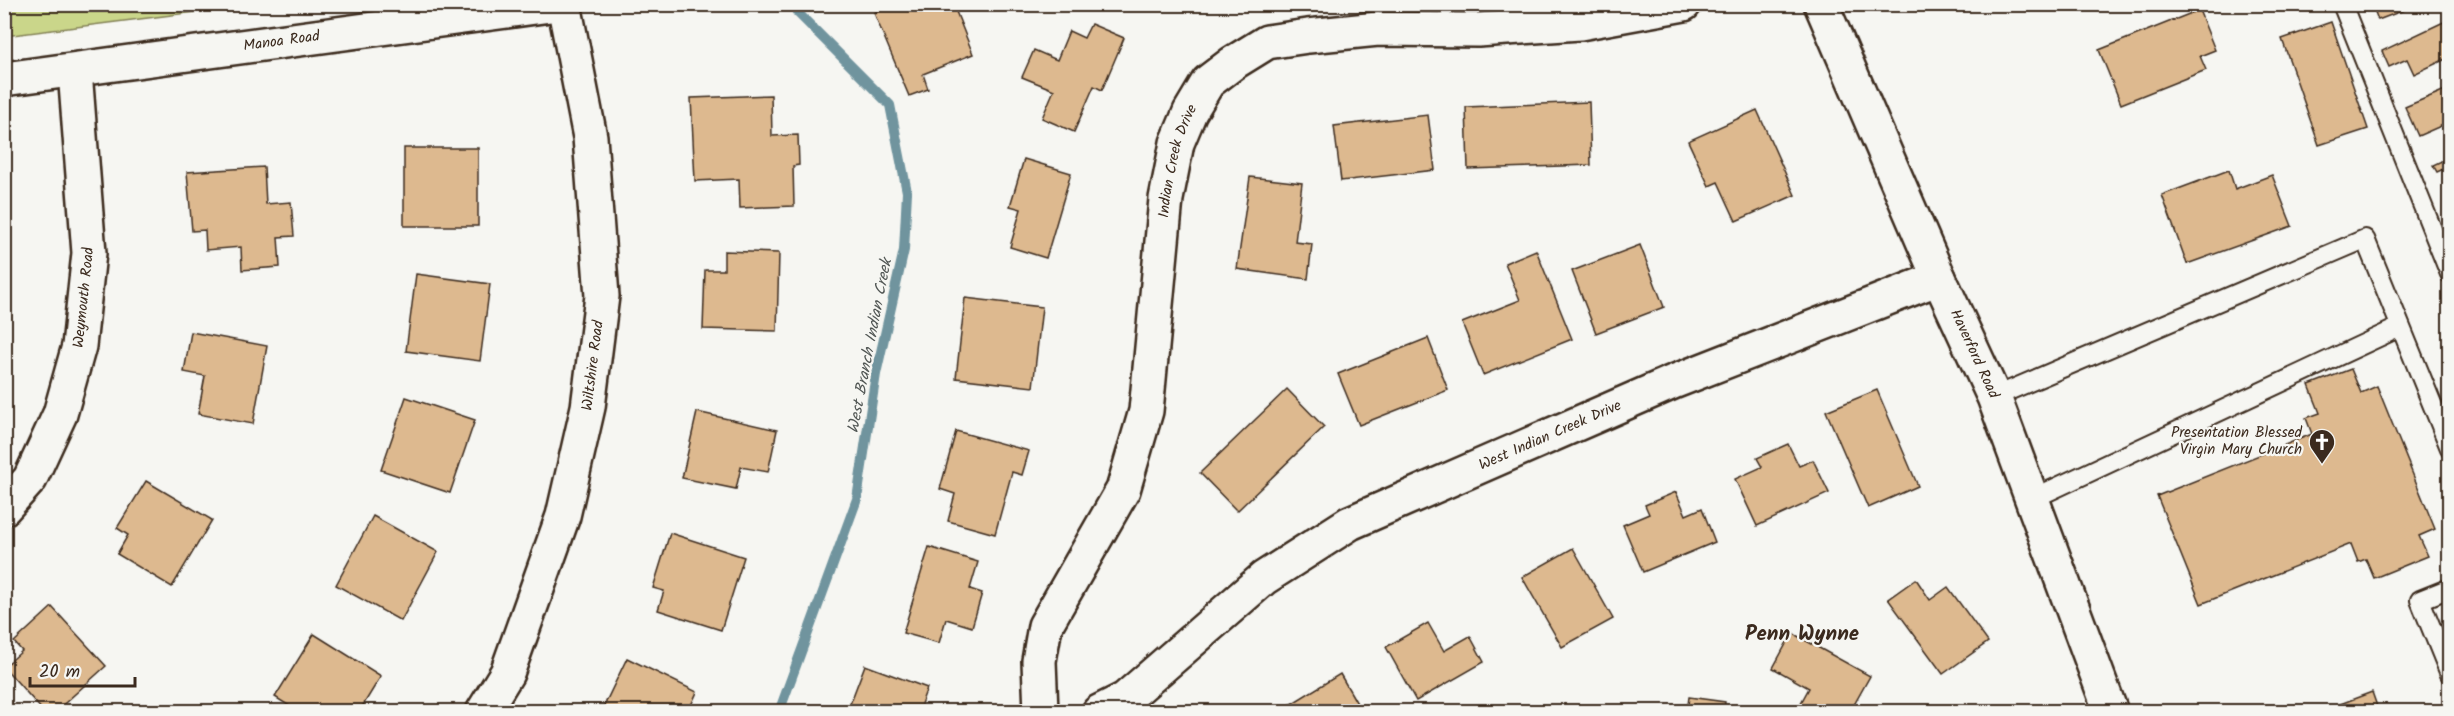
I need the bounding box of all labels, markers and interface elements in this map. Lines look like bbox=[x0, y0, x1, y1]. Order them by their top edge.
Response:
street label: Manoa Road bbox=[242, 24, 322, 58]
street label: Indian Creek Drive bbox=[1152, 100, 1204, 219]
street label: Weymouth Road bbox=[67, 246, 101, 349]
water label: West Branch Indian Creek bbox=[841, 254, 900, 435]
street label: Haverford Road bbox=[1943, 305, 2005, 403]
street label: Wiltshire Road bbox=[576, 319, 611, 412]
street label: West Indian Creek Drive bbox=[1475, 394, 1626, 477]
place label: Presentation Blessed Virgin Mary Church bbox=[2171, 421, 2303, 462]
church icon: Presentation Blessed Virgin Mary Church bbox=[2307, 427, 2337, 465]
district label: Penn Wynne bbox=[1745, 618, 1859, 651]
scale bar bbox=[30, 650, 135, 688]
text: 20 m bbox=[39, 658, 80, 687]

